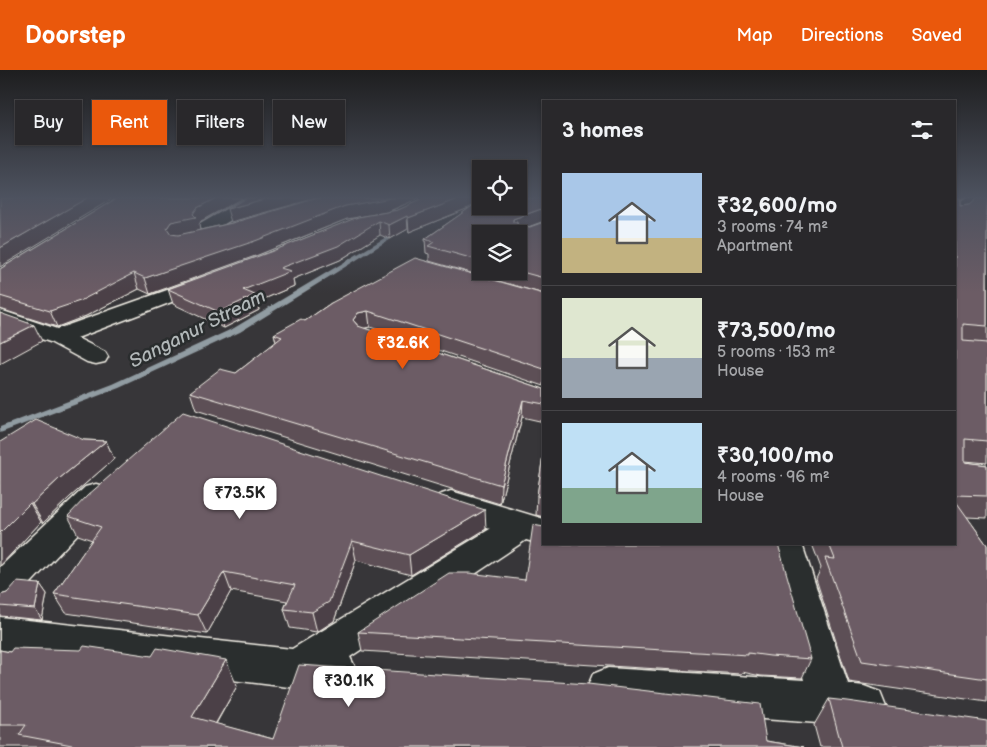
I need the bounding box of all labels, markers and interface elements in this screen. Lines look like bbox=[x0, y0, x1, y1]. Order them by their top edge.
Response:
text: Doorstep bbox=[25, 21, 126, 50]
text: Map bbox=[737, 25, 773, 46]
text: Directions bbox=[801, 25, 883, 46]
text: Saved bbox=[911, 25, 962, 46]
chip: Buy bbox=[15, 100, 82, 145]
chip: Rent bbox=[92, 100, 167, 145]
chip: Filters bbox=[177, 100, 263, 145]
chip: New bbox=[273, 100, 345, 145]
icon: filters bbox=[908, 116, 936, 144]
text: 3 homes bbox=[562, 118, 644, 143]
map controls bbox=[472, 160, 527, 280]
button: locate bbox=[472, 160, 527, 215]
icon: home bbox=[602, 193, 662, 253]
text: ₹32,600/mo bbox=[717, 193, 837, 218]
text: 3 rooms · 74 m² bbox=[717, 218, 828, 237]
button: layers bbox=[472, 225, 527, 280]
text: Apartment bbox=[717, 237, 793, 256]
water label: Sanganur Stream bbox=[126, 285, 270, 374]
icon: home bbox=[602, 318, 662, 378]
text: ₹73,500/mo bbox=[717, 318, 836, 343]
pin: ₹32.6K bbox=[362, 328, 444, 370]
text: ₹32.6K bbox=[377, 334, 429, 353]
text: 5 rooms · 153 m² bbox=[717, 343, 835, 362]
text: House bbox=[717, 362, 764, 381]
icon: home bbox=[602, 443, 662, 503]
text: ₹30,100/mo bbox=[717, 443, 834, 468]
text: 4 rooms · 96 m² bbox=[717, 468, 830, 487]
pin: ₹73.5K bbox=[199, 478, 281, 520]
text: ₹73.5K bbox=[215, 484, 265, 503]
text: House bbox=[717, 487, 764, 506]
pin: ₹30.1K bbox=[308, 666, 390, 708]
text: ₹30.1K bbox=[324, 672, 374, 691]

